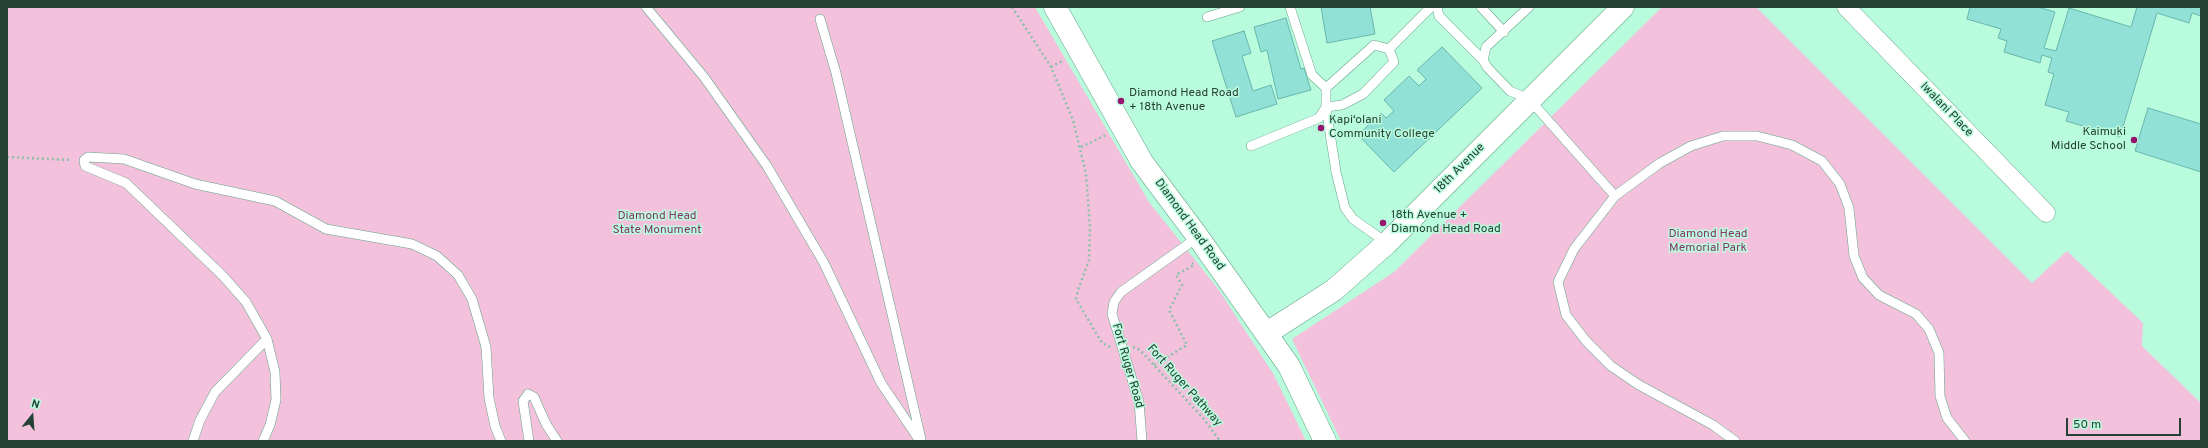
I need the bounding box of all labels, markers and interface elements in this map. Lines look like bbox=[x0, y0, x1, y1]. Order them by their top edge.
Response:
street label: Iwalani Place bbox=[1916, 80, 1976, 140]
place label: Diamond Head Road + 18th Avenue bbox=[1129, 87, 1239, 115]
marker: Diamond Head Road + 18th Avenue bbox=[1116, 96, 1126, 106]
place label: Kapi‘olani Community College bbox=[1329, 114, 1435, 142]
marker: Kapi‘olani Community College bbox=[1316, 123, 1326, 133]
place label: Kaimuki Middle School bbox=[2051, 126, 2126, 154]
marker: Kaimuki Middle School bbox=[2129, 135, 2139, 145]
street label: 18th Avenue bbox=[1432, 141, 1488, 197]
street label: Diamond Head Road bbox=[1151, 176, 1227, 274]
place label: 18th Avenue + Diamond Head Road bbox=[1391, 209, 1501, 237]
park label: Diamond Head State Monument bbox=[612, 210, 702, 238]
marker: 18th Avenue + Diamond Head Road bbox=[1378, 218, 1388, 228]
park label: Diamond Head Memorial Park bbox=[1668, 228, 1748, 256]
street label: Fort Ruger Road bbox=[1108, 322, 1146, 410]
street label: Fort Ruger Pathway bbox=[1143, 342, 1225, 430]
north arrow bbox=[12, 396, 52, 436]
text: N bbox=[30, 397, 41, 412]
scale bar bbox=[2068, 410, 2183, 436]
text: 50 m bbox=[2073, 417, 2101, 433]

